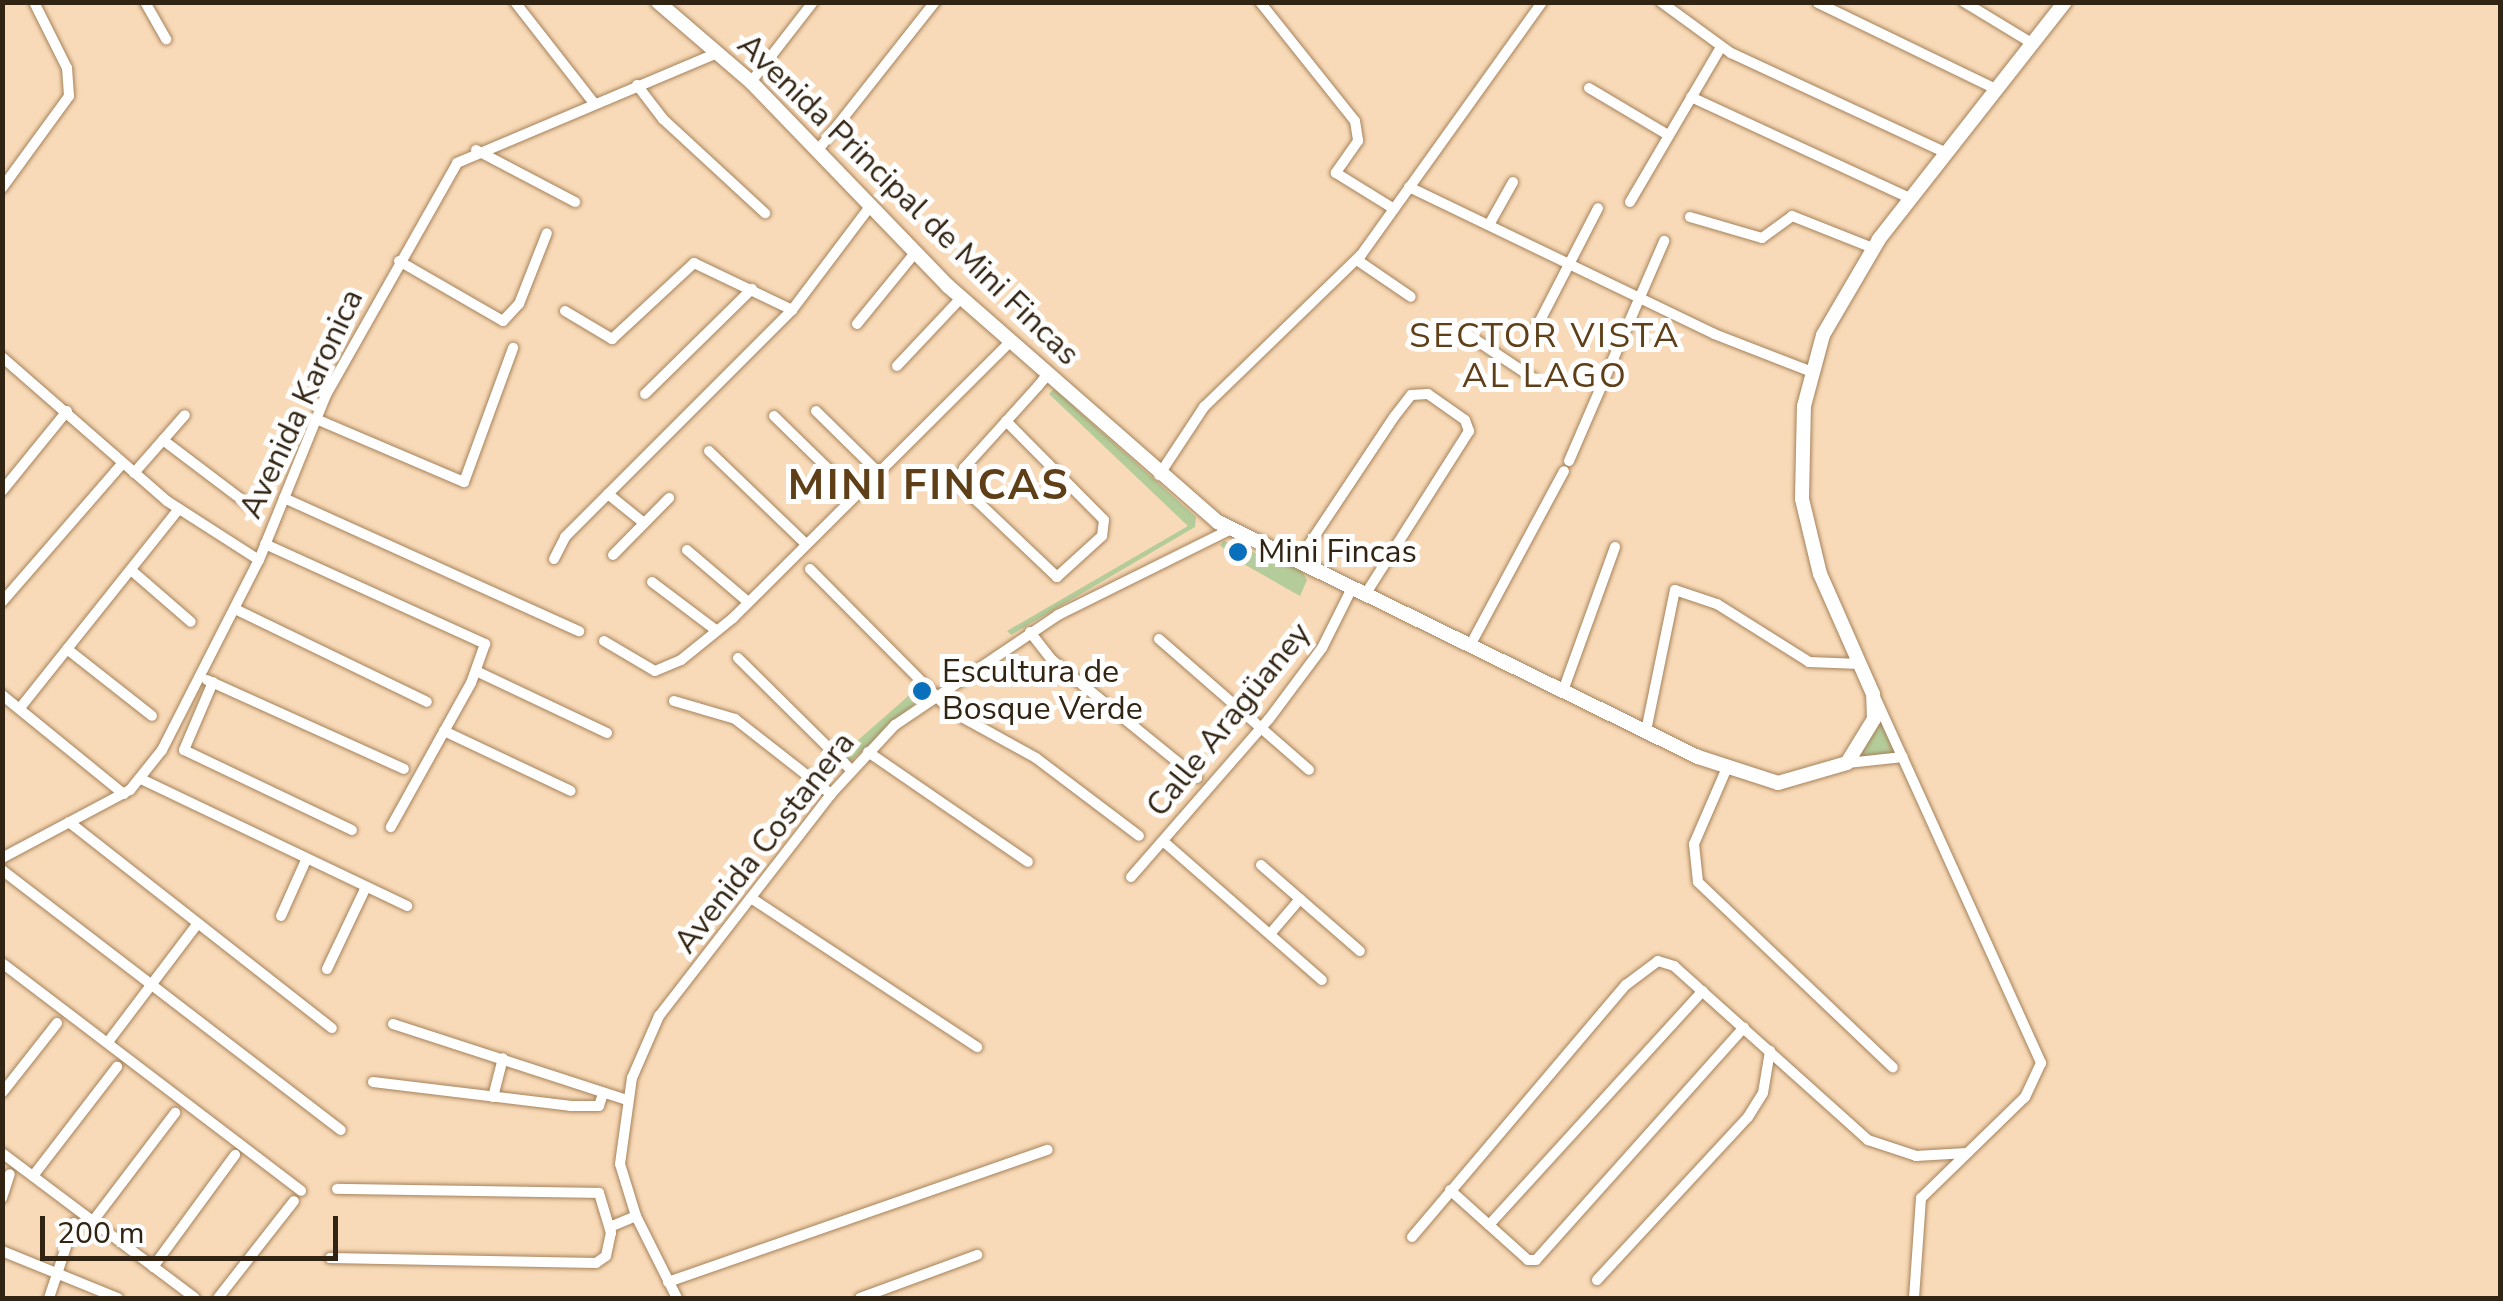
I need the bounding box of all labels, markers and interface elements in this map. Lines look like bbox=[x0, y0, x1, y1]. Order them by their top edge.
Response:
street label: Avenida Principal de Mini Fincas bbox=[729, 26, 1087, 374]
street label: Avenida Karonica bbox=[232, 283, 372, 525]
district label: SECTOR VISTA AL LAGO bbox=[1409, 315, 1681, 397]
district label: MINI FINCAS bbox=[788, 461, 1070, 511]
place label: Mini Fincas bbox=[1258, 533, 1417, 571]
marker: Mini Fincas bbox=[1227, 541, 1249, 563]
street label: Calle Aragüaney bbox=[1139, 615, 1319, 825]
place label: Escultura de Bosque Verde bbox=[942, 654, 1143, 729]
marker: Escultura de Bosque Verde bbox=[911, 680, 933, 702]
street label: Avenida Costanera bbox=[667, 725, 863, 961]
scale bar bbox=[45, 1196, 342, 1258]
text: 200 m bbox=[57, 1213, 144, 1254]

